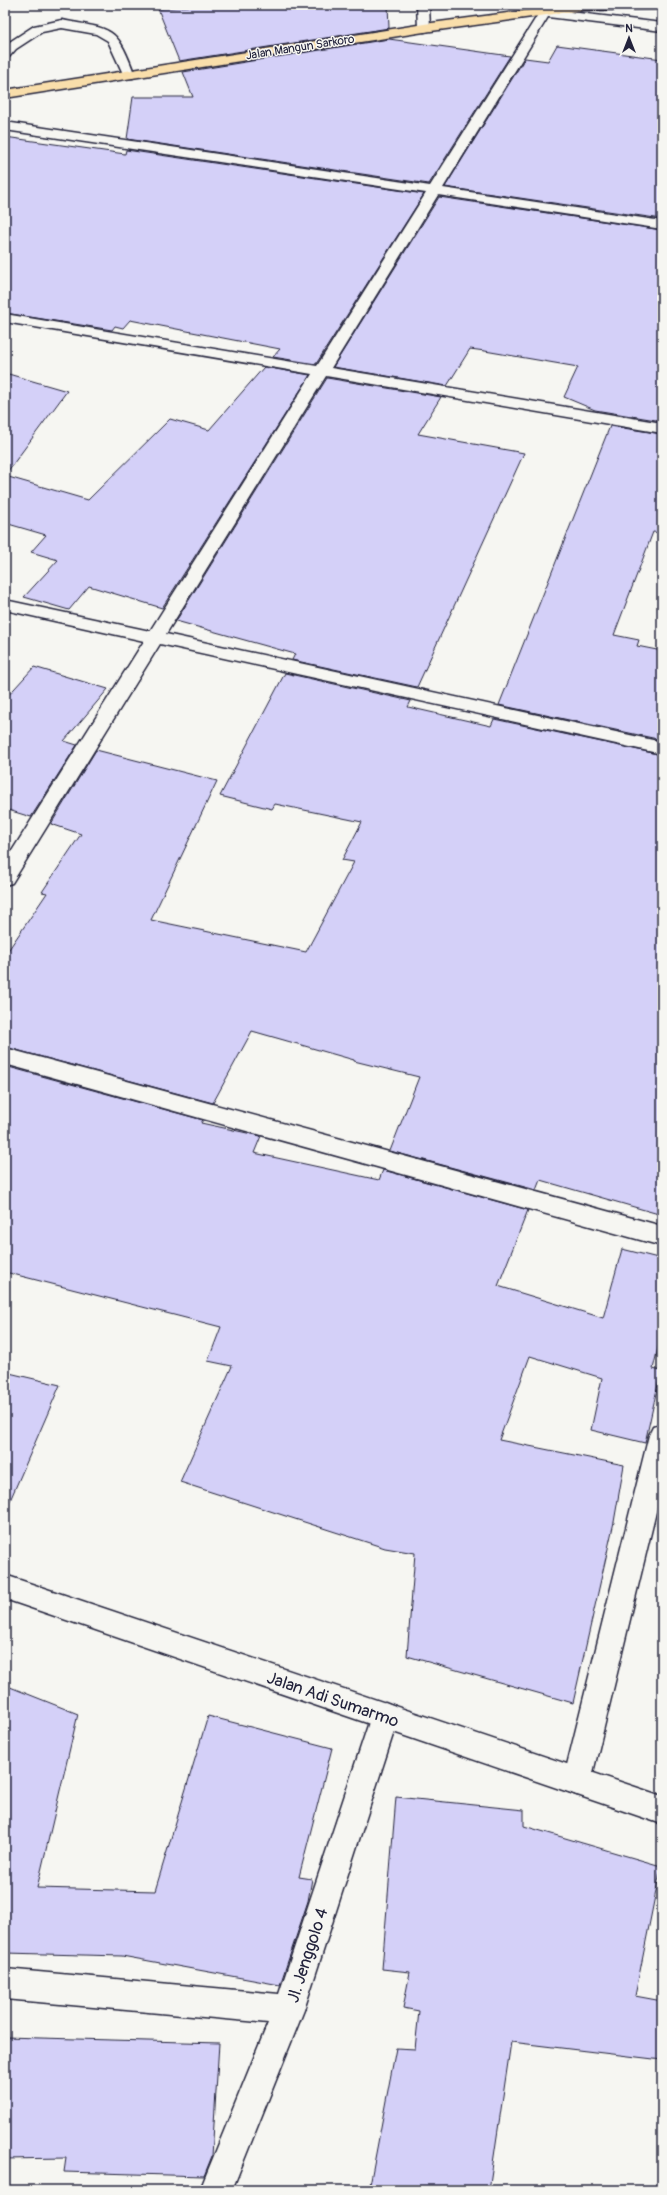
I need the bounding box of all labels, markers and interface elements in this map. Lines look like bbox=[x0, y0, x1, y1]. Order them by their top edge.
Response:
north arrow bbox=[609, 18, 649, 58]
text: N bbox=[625, 22, 633, 35]
street label: Jalan Mangun Sarkoro bbox=[245, 31, 356, 63]
street label: Jalan Adi Sumarmo bbox=[264, 1667, 402, 1732]
street label: Jl. Jenggolo 4 bbox=[282, 1905, 333, 2005]

